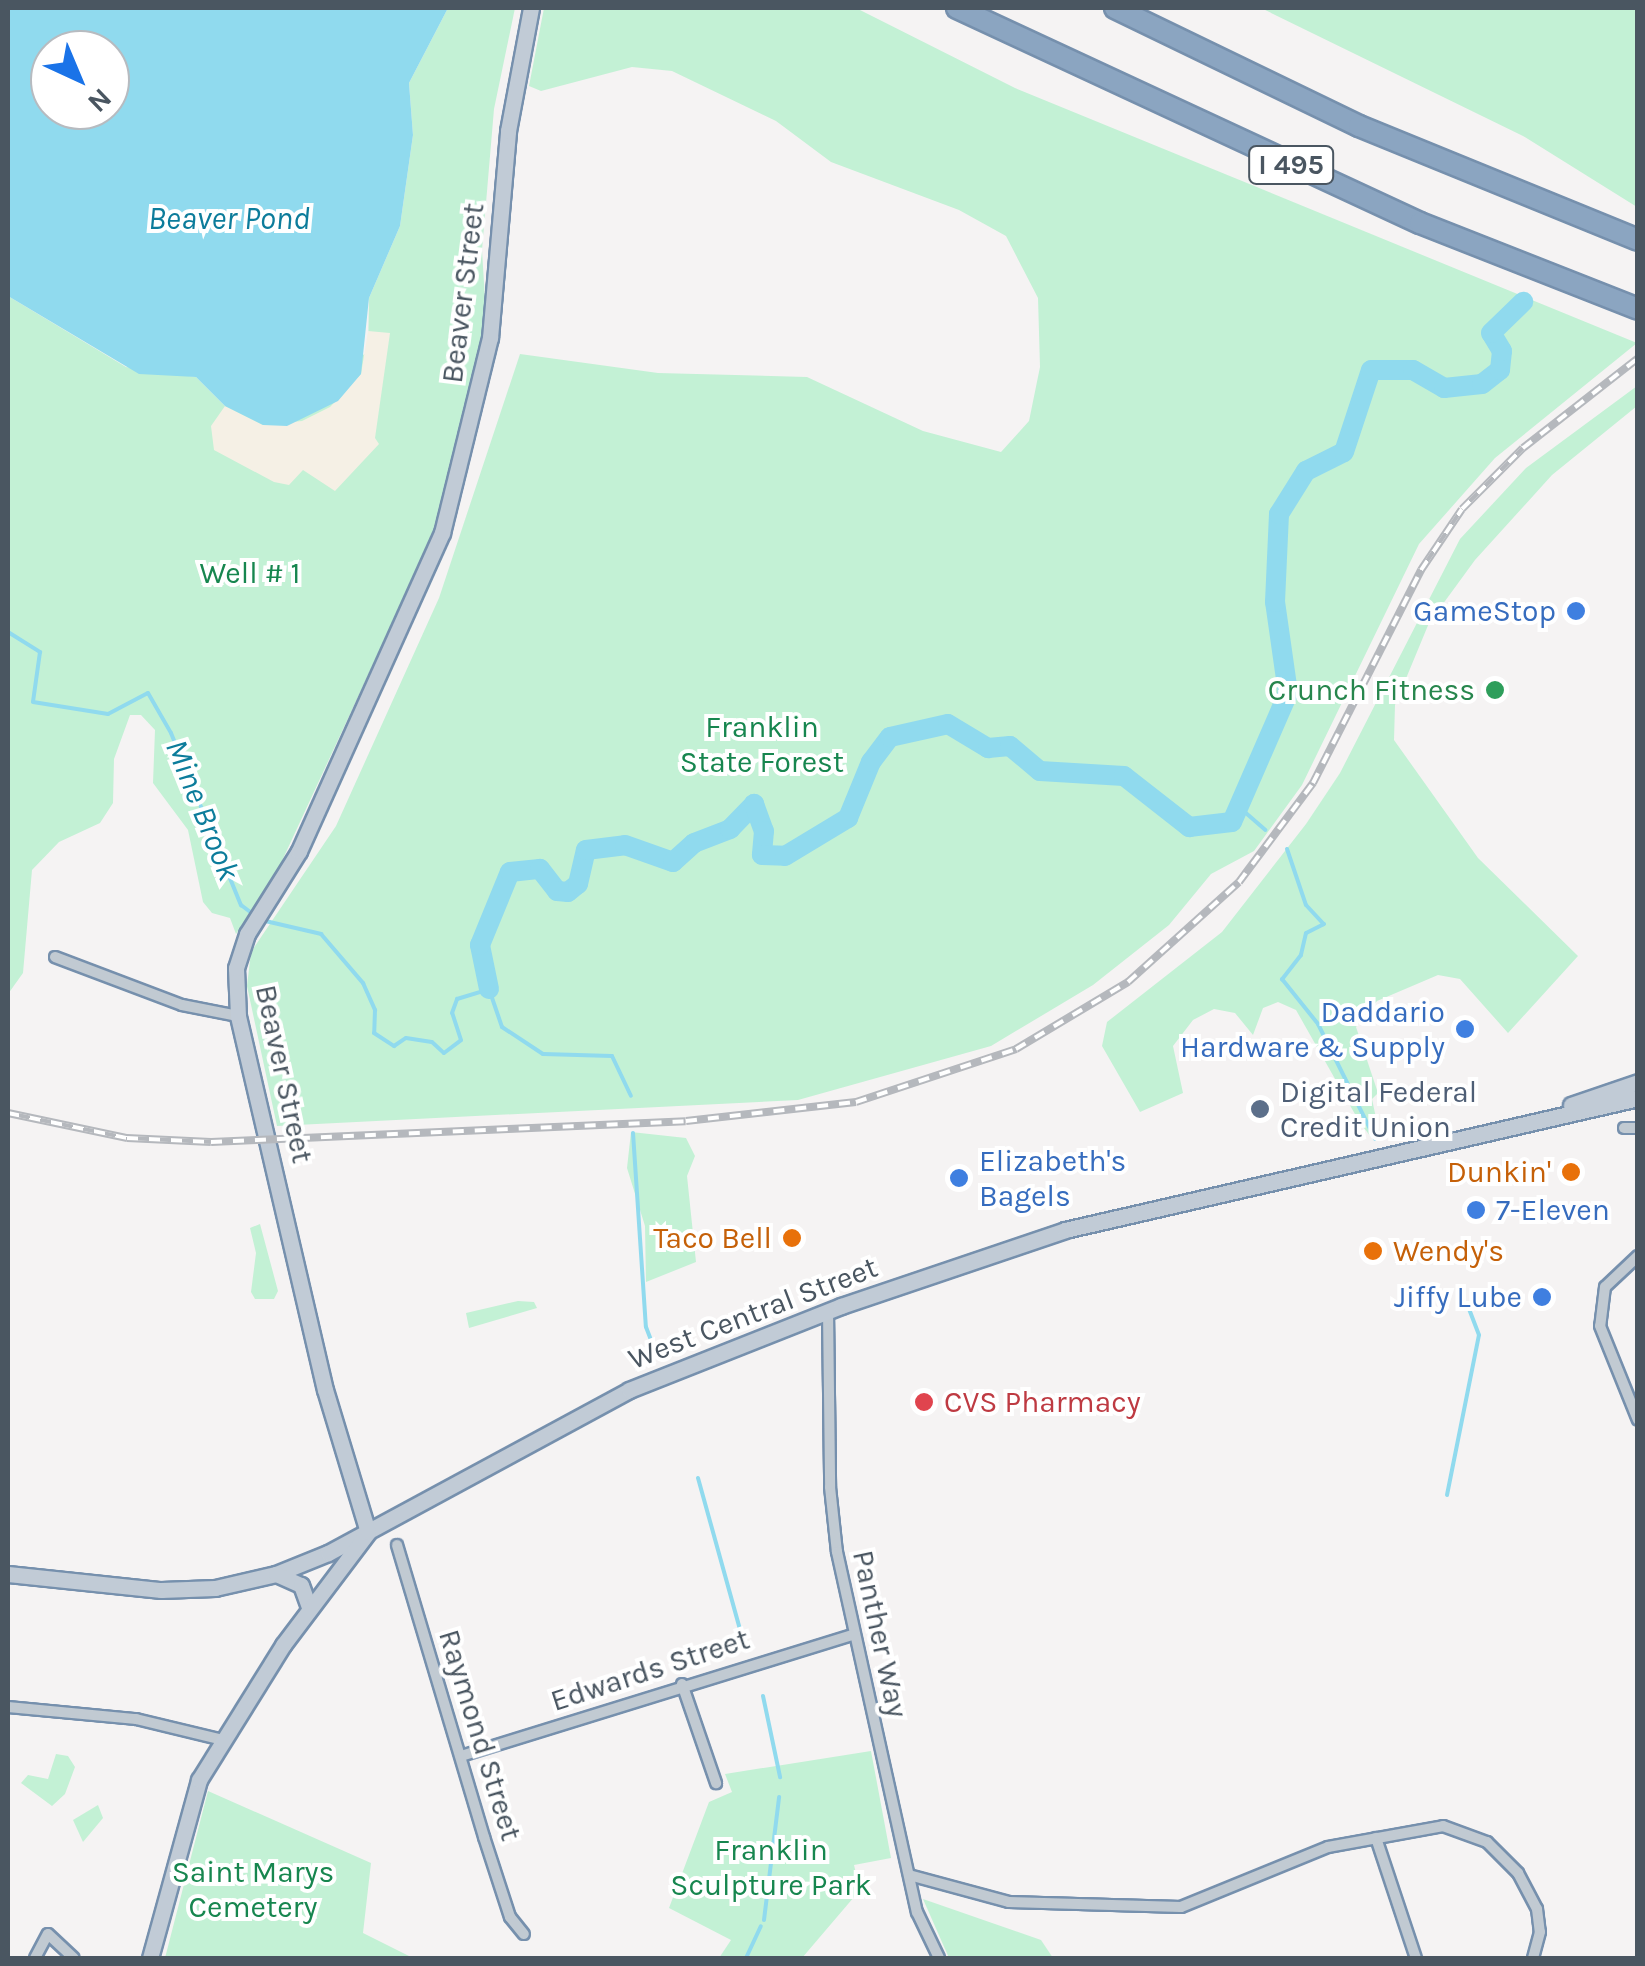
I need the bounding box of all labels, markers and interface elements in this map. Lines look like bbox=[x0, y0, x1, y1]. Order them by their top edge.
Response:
north arrow bbox=[30, 30, 130, 130]
text: N bbox=[81, 82, 118, 119]
road number: I 495 bbox=[1246, 142, 1336, 188]
water label: Beaver Pond bbox=[148, 200, 310, 238]
street label: Beaver Street bbox=[434, 201, 492, 385]
park label: Well # 1 bbox=[200, 555, 300, 591]
place label: GameStop bbox=[1413, 593, 1556, 629]
marker: GameStop bbox=[1565, 600, 1587, 622]
place label: Crunch Fitness bbox=[1268, 672, 1475, 708]
marker: Crunch Fitness bbox=[1484, 679, 1506, 701]
park label: Franklin State Forest bbox=[680, 709, 844, 780]
water label: Mine Brook bbox=[156, 734, 248, 886]
street label: Beaver Street bbox=[248, 982, 320, 1166]
place label: Daddario Hardware & Supply bbox=[1180, 994, 1445, 1064]
marker: Daddario Hardware & Supply bbox=[1454, 1018, 1476, 1040]
place label: Digital Federal Credit Union bbox=[1280, 1074, 1477, 1144]
marker: Digital Federal Credit Union bbox=[1249, 1098, 1271, 1120]
place label: Elizabeth's Bagels bbox=[979, 1143, 1126, 1214]
place label: Dunkin' bbox=[1447, 1154, 1551, 1190]
marker: Dunkin' bbox=[1560, 1161, 1582, 1183]
marker: Elizabeth's Bagels bbox=[948, 1167, 970, 1189]
place label: 7-Eleven bbox=[1496, 1192, 1610, 1228]
marker: 7-Eleven bbox=[1465, 1199, 1487, 1221]
place label: Taco Bell bbox=[653, 1220, 772, 1256]
marker: Taco Bell bbox=[781, 1227, 803, 1249]
place label: Wendy's bbox=[1393, 1233, 1504, 1269]
marker: Wendy's bbox=[1362, 1240, 1384, 1262]
street label: West Central Street bbox=[623, 1249, 883, 1377]
place label: Jiffy Lube bbox=[1394, 1279, 1522, 1315]
marker: Jiffy Lube bbox=[1531, 1286, 1553, 1308]
place label: CVS Pharmacy bbox=[944, 1384, 1141, 1420]
marker: CVS Pharmacy bbox=[913, 1391, 935, 1413]
street label: Panther Way bbox=[845, 1547, 915, 1721]
street label: Edwards Street bbox=[546, 1621, 754, 1719]
street label: Raymond Street bbox=[431, 1625, 529, 1845]
park label: Franklin Sculpture Park bbox=[670, 1832, 872, 1902]
park label: Saint Marys Cemetery bbox=[172, 1854, 334, 1924]

